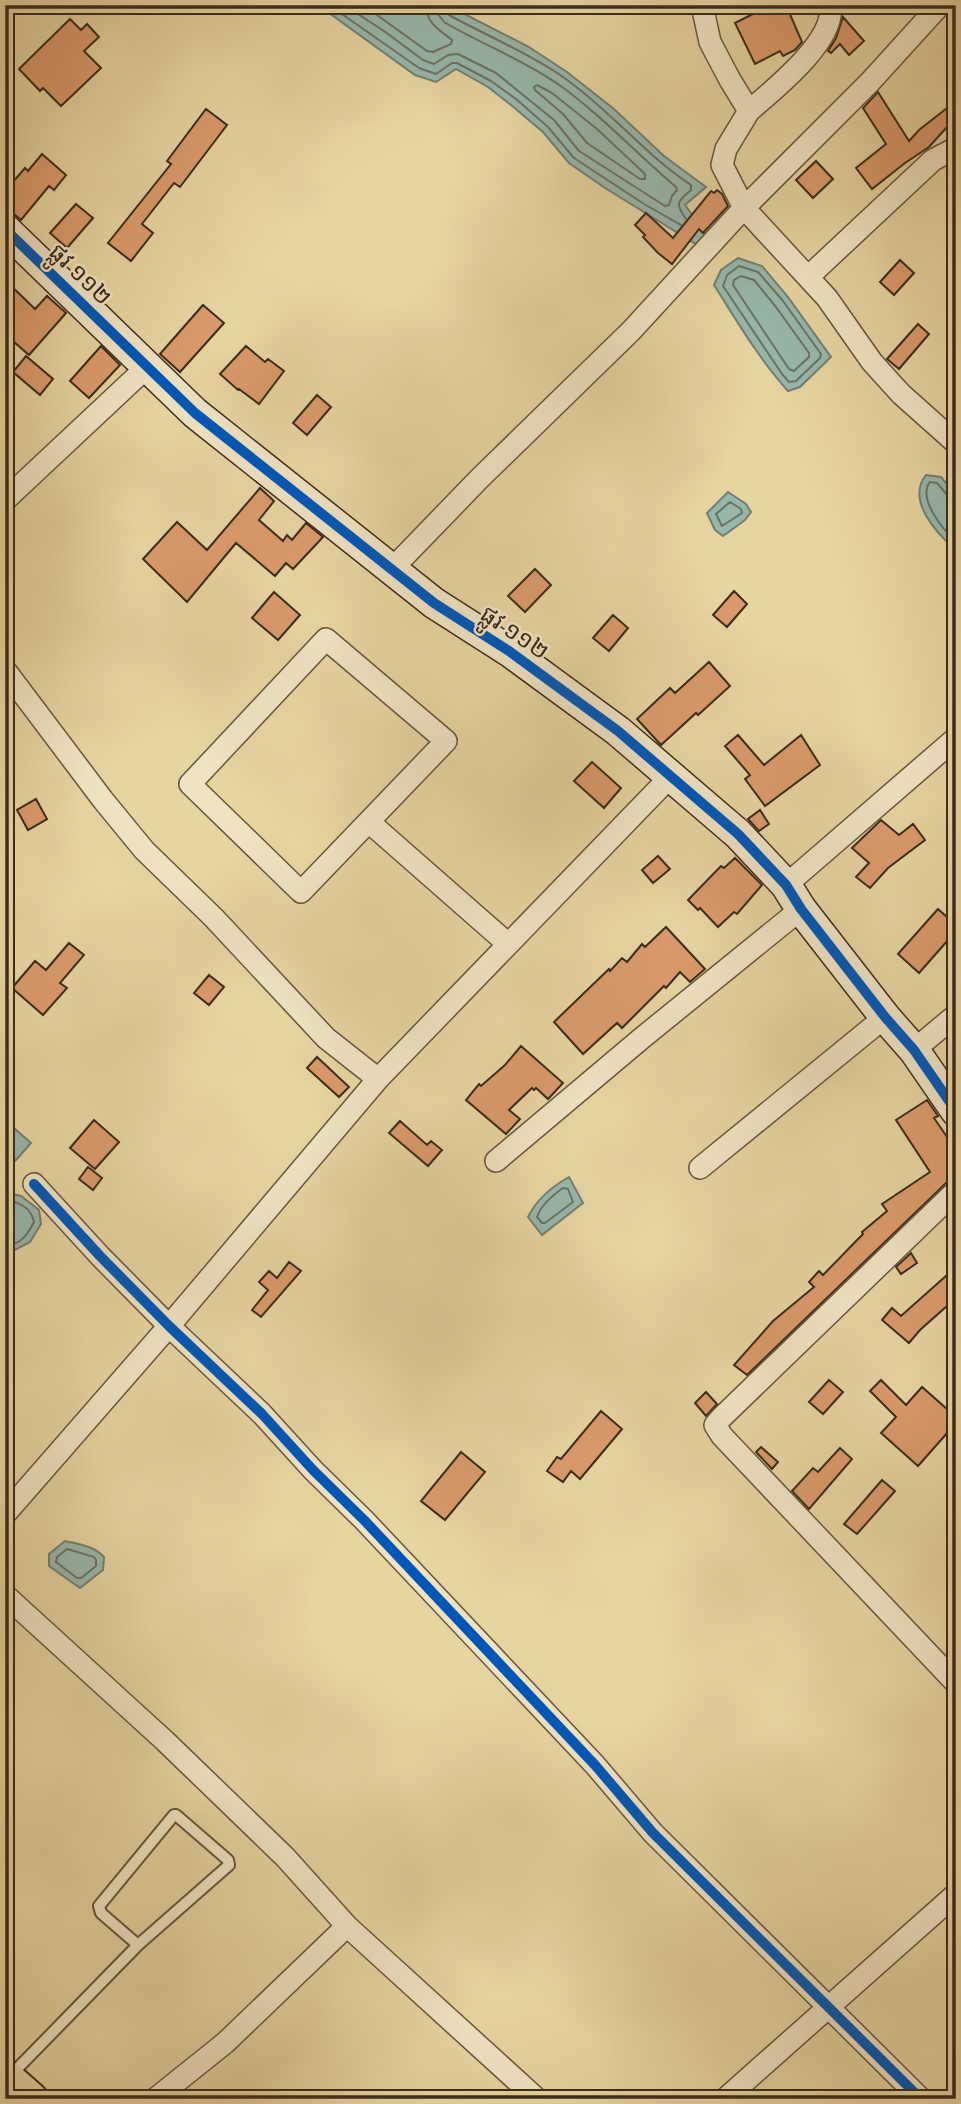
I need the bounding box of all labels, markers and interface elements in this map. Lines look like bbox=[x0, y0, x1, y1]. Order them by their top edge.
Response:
street label: ផ្លូវ ១១២ bbox=[38, 236, 119, 317]
street label: ផ្លូវ ១១២ bbox=[471, 598, 555, 672]

